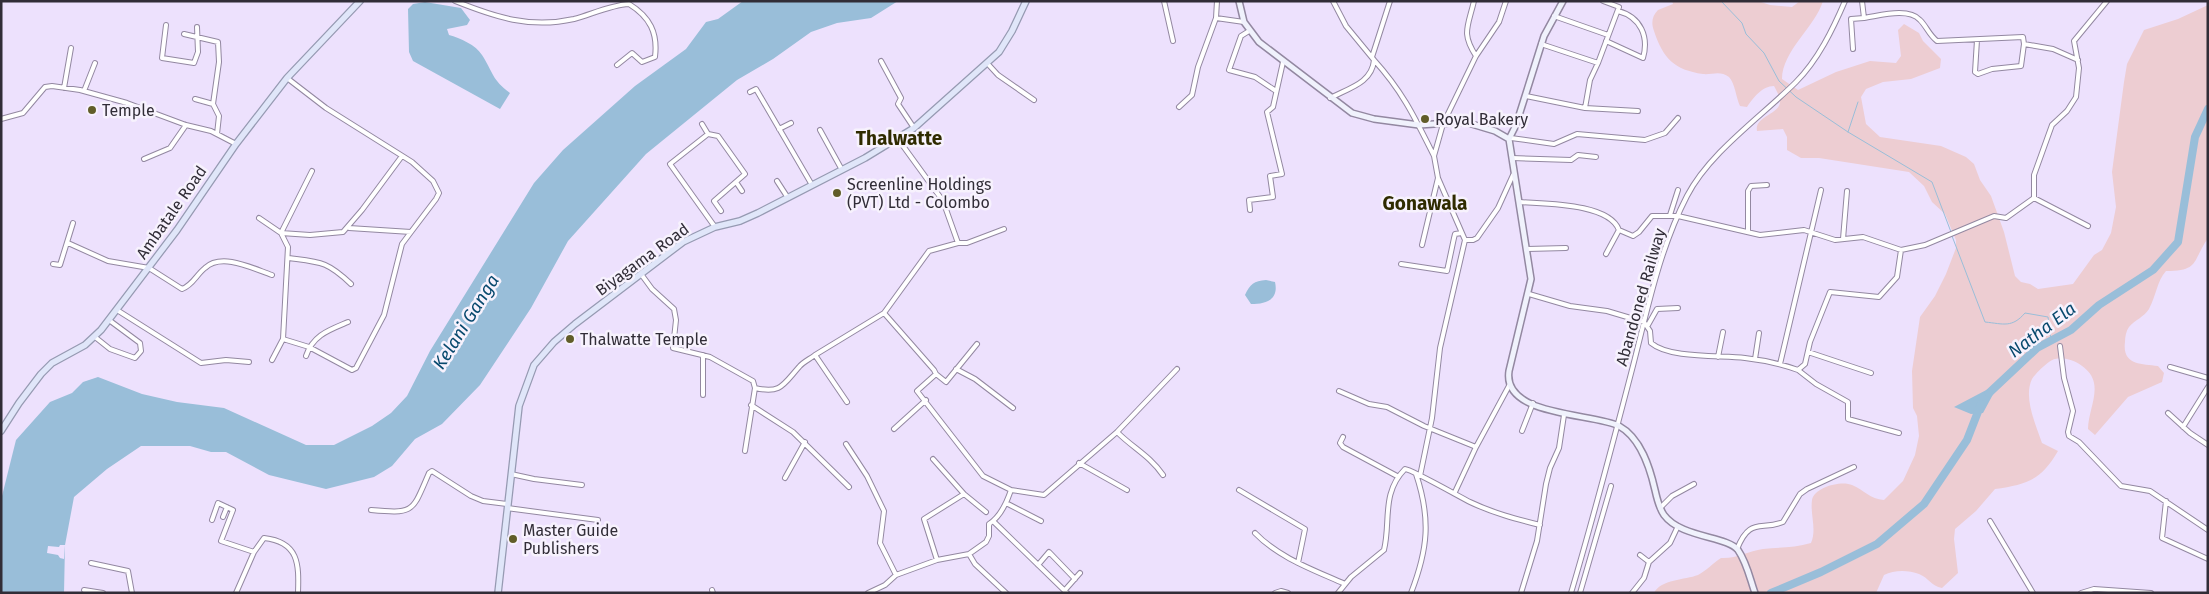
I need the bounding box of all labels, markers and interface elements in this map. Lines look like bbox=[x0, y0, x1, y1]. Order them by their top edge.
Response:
place label: Temple bbox=[102, 101, 155, 120]
marker: Temple bbox=[86, 104, 98, 116]
place label: Royal Bakery bbox=[1435, 110, 1528, 129]
marker: Royal Bakery bbox=[1419, 113, 1431, 125]
district label: Thalwatte bbox=[856, 127, 942, 150]
street label: Ambatale Road bbox=[132, 162, 211, 263]
place label: Screenline Holdings (PVT) Ltd - Colombo bbox=[847, 175, 991, 212]
marker: Screenline Holdings (PVT) Ltd - Colombo bbox=[831, 187, 843, 199]
district label: Gonawala bbox=[1383, 192, 1467, 215]
street label: Biyagama Road bbox=[592, 219, 693, 300]
street label: Abandoned Railway bbox=[1612, 226, 1669, 368]
water label: Kelani Ganga bbox=[428, 271, 504, 373]
water label: Natha Ela bbox=[2004, 297, 2080, 363]
place label: Thalwatte Temple bbox=[580, 330, 708, 349]
marker: Thalwatte Temple bbox=[564, 333, 576, 345]
place label: Master Guide Publishers bbox=[523, 521, 618, 558]
marker: Master Guide Publishers bbox=[507, 533, 519, 545]

